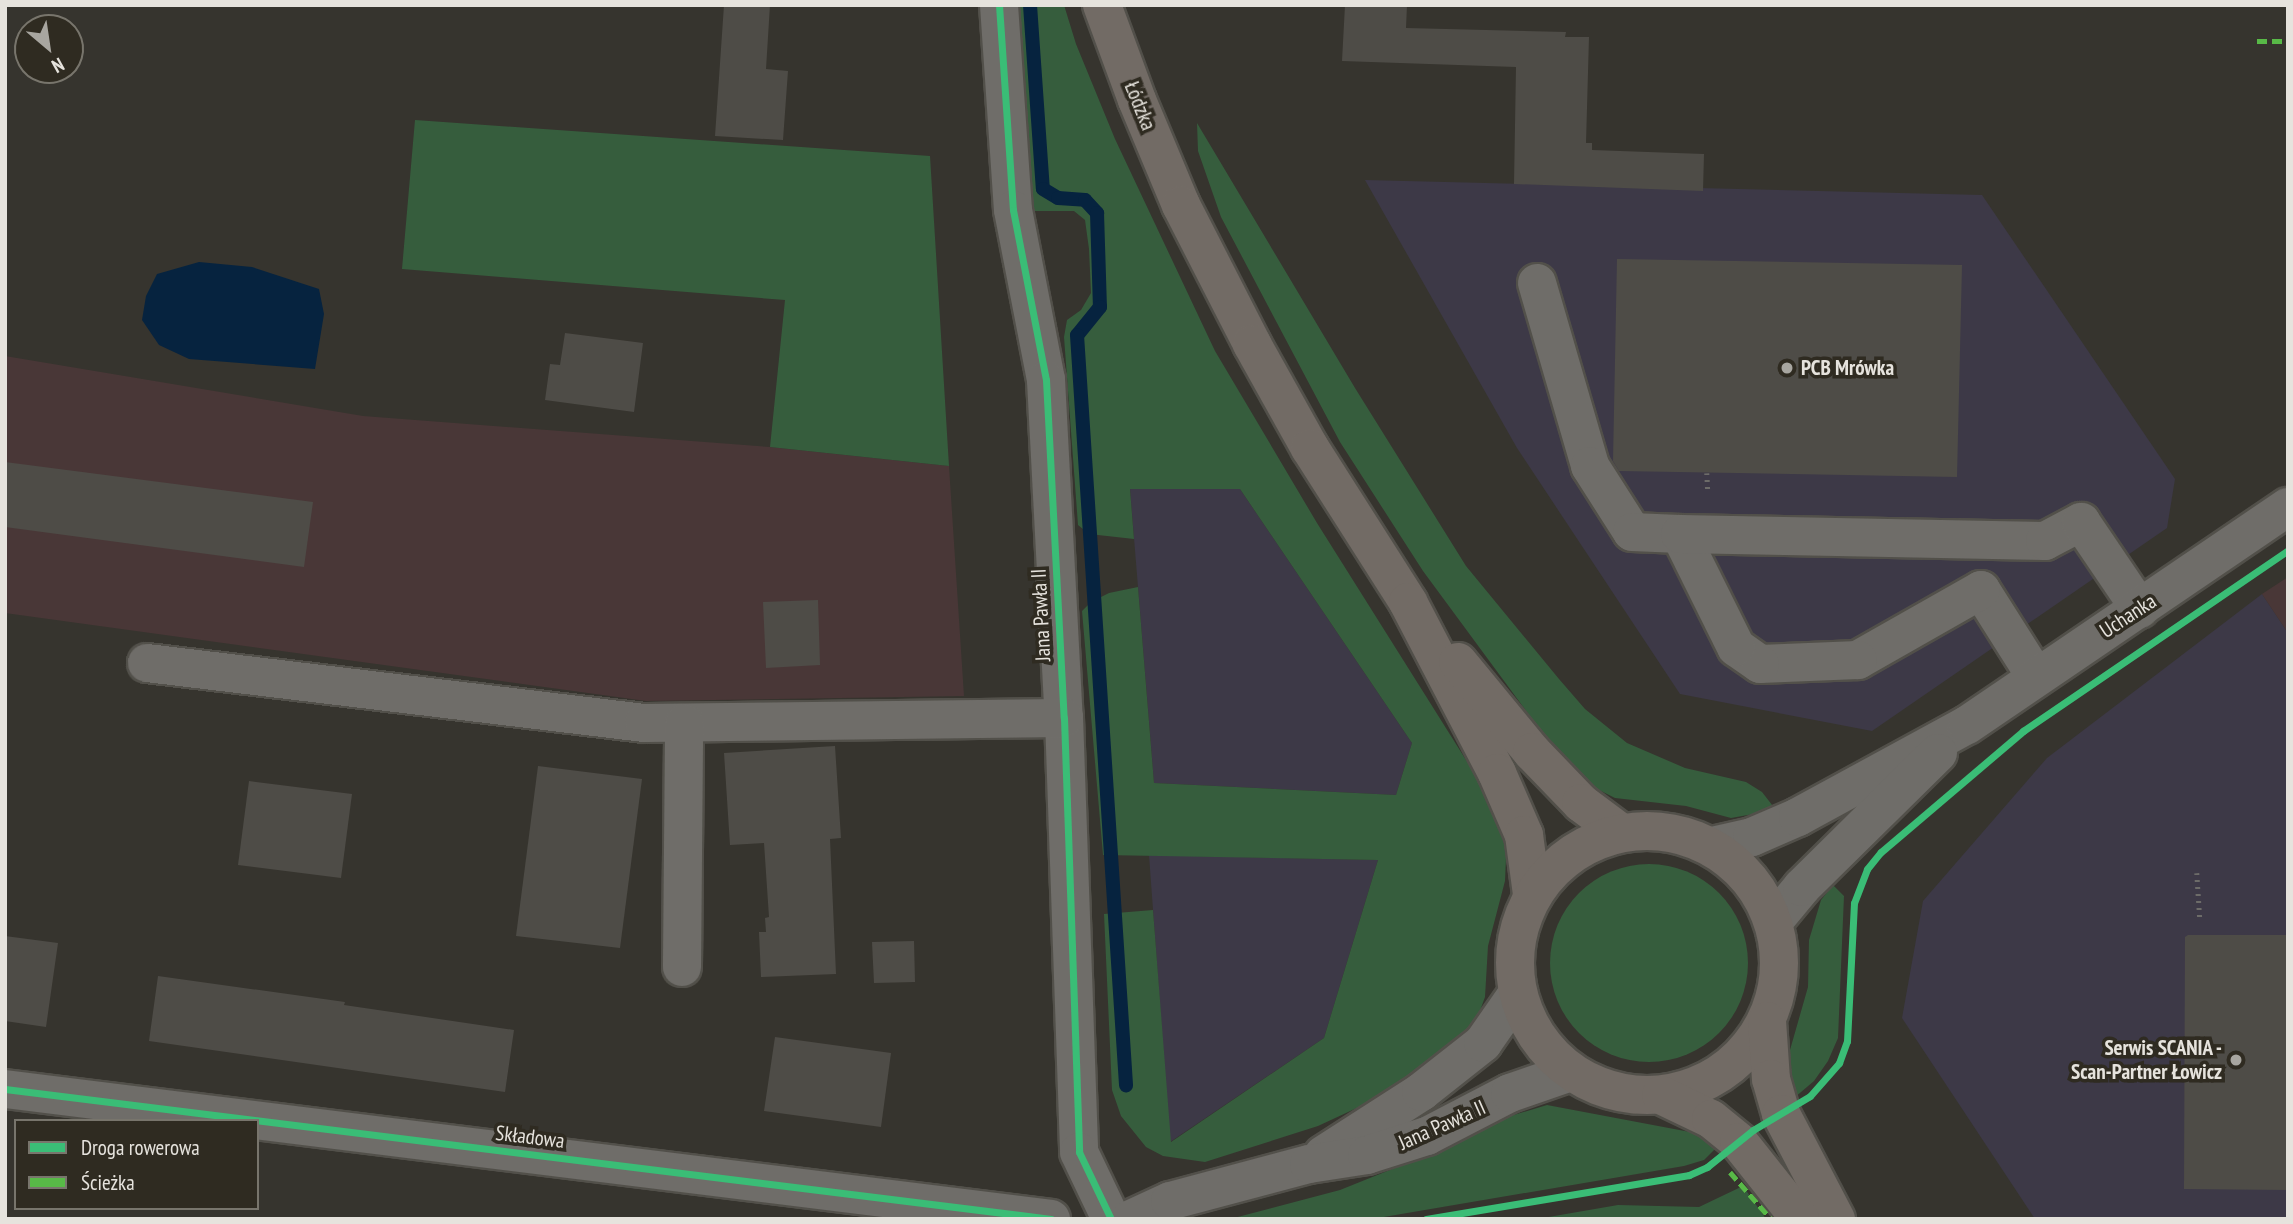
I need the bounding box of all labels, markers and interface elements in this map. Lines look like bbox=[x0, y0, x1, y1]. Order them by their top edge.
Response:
north arrow bbox=[14, 14, 84, 84]
text: N bbox=[48, 53, 69, 79]
street label: Łódzka bbox=[1119, 78, 1161, 134]
place label: PCB Mrówka bbox=[1801, 355, 1894, 381]
marker: PCB Mrówka bbox=[1779, 360, 1795, 376]
street label: Jana Pawła II bbox=[1026, 568, 1056, 662]
street label: Uchanka bbox=[2095, 589, 2161, 643]
place label: Serwis SCANIA - Scan-Partner Łowicz bbox=[2071, 1035, 2222, 1085]
marker: Serwis SCANIA - Scan-Partner Łowicz bbox=[2228, 1052, 2244, 1068]
street label: Jana Pawła II bbox=[1394, 1095, 1490, 1155]
legend bbox=[14, 1119, 259, 1210]
street label: Składowa bbox=[494, 1120, 566, 1154]
text: Droga rowerowa bbox=[81, 1134, 200, 1161]
text: Ścieżka bbox=[81, 1169, 135, 1196]

